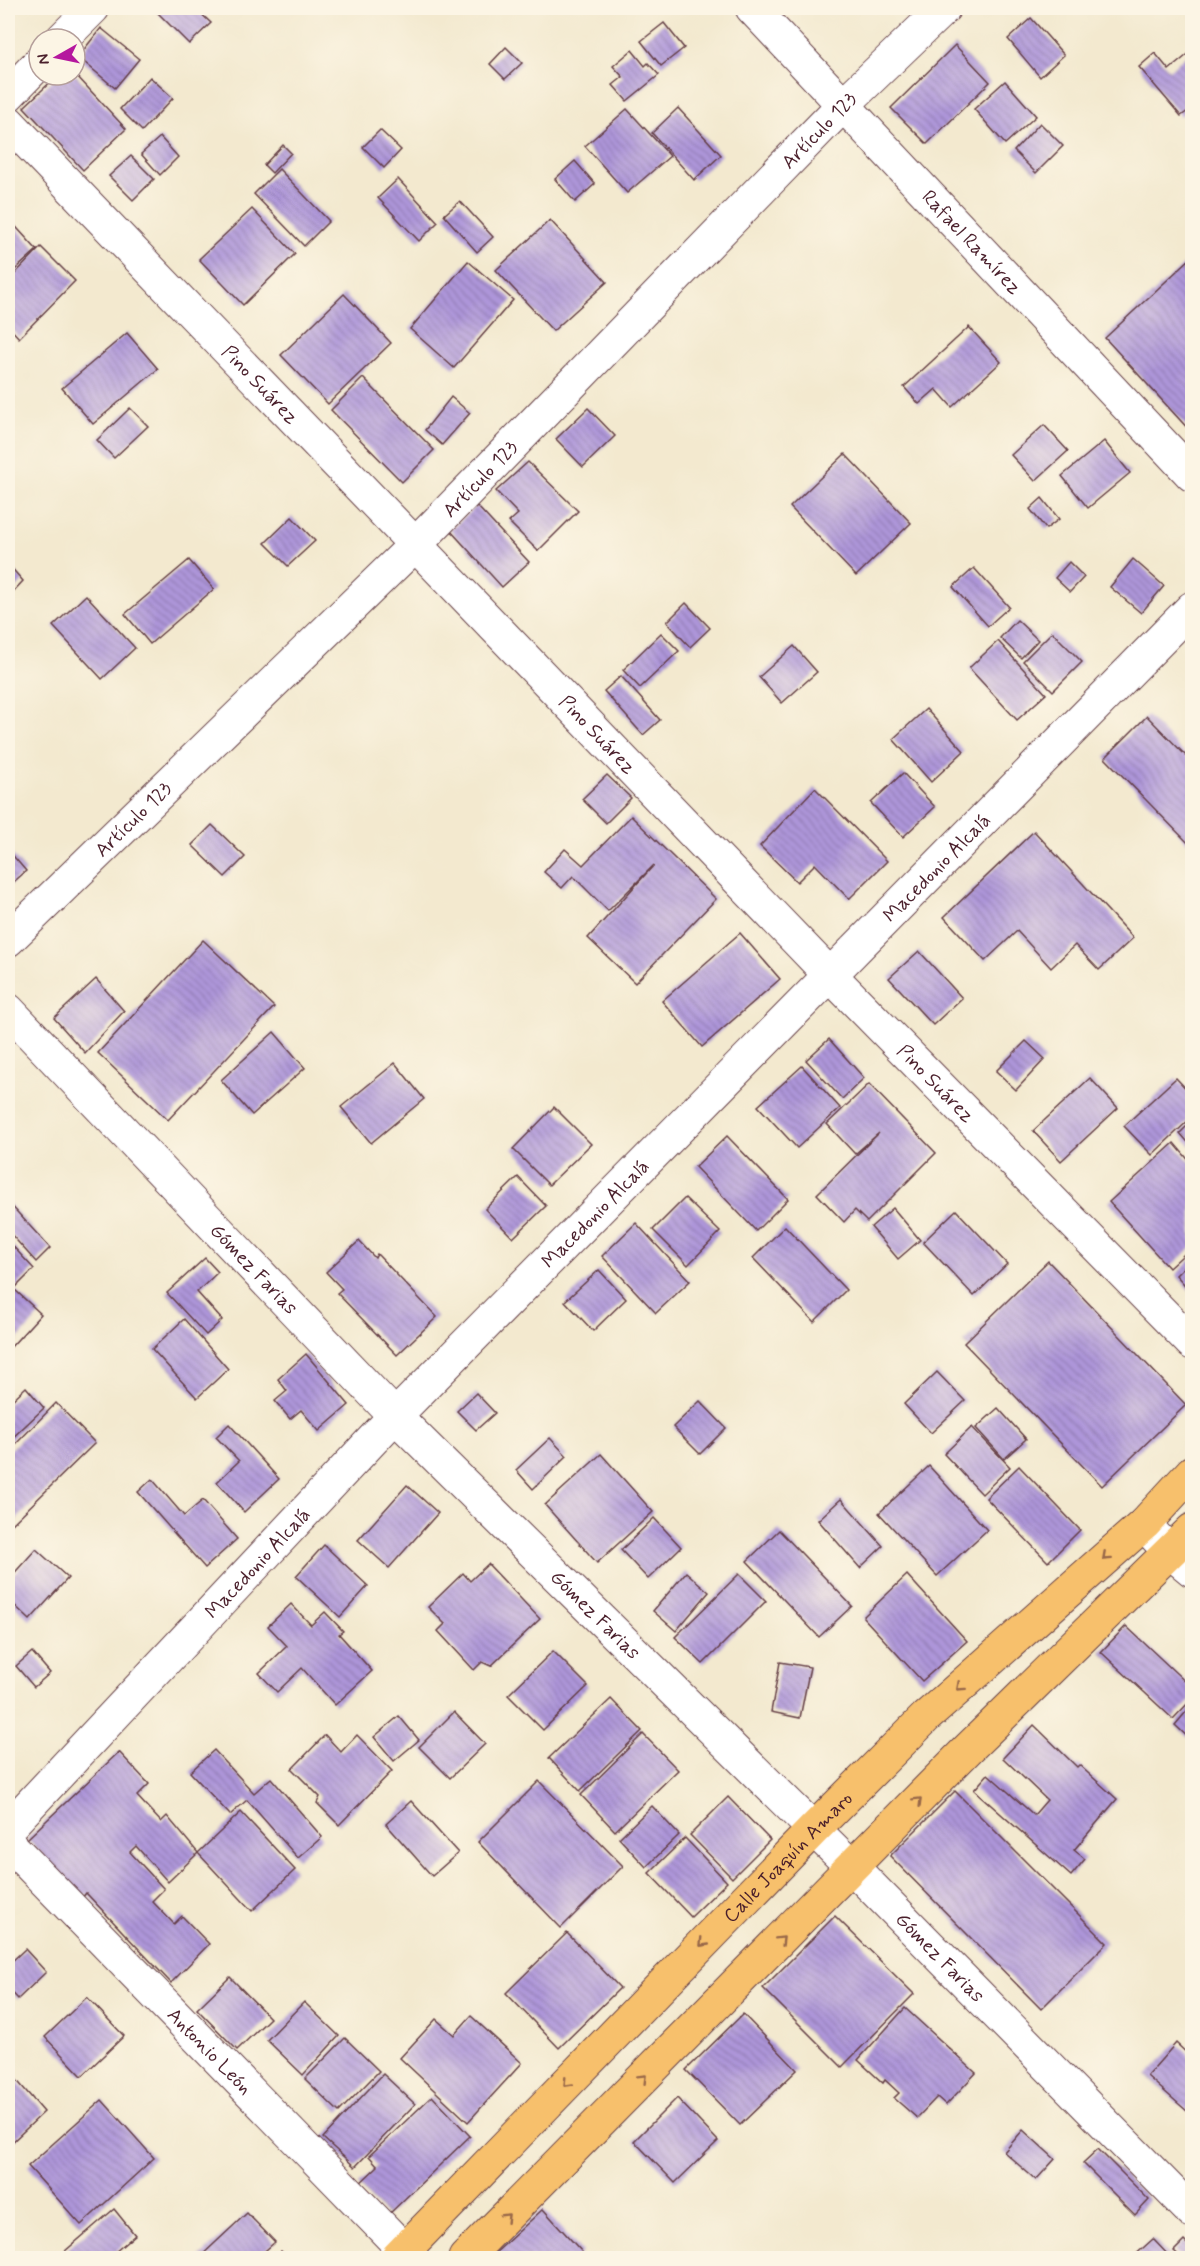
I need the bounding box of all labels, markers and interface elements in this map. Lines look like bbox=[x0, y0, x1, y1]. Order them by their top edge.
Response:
north arrow bbox=[27, 27, 87, 87]
text: N bbox=[32, 52, 55, 66]
street label: Artículo 123 bbox=[776, 87, 863, 176]
street label: Rafael Ramírez bbox=[915, 184, 1027, 301]
street label: Pino Suárez bbox=[215, 340, 304, 431]
street label: Artículo 123 bbox=[437, 435, 525, 524]
street label: Pino Suárez bbox=[552, 690, 641, 781]
street label: Artículo 123 bbox=[89, 776, 178, 864]
street label: Macedonio Alcalá bbox=[877, 808, 997, 929]
street label: Pino Suárez bbox=[890, 1039, 980, 1129]
street label: Macedonio Alcalá bbox=[536, 1154, 656, 1275]
street label: Gómez Farias bbox=[203, 1218, 303, 1321]
street label: Macedonio Alcalá bbox=[199, 1502, 317, 1625]
one-way arrow bbox=[1102, 1550, 1113, 1561]
street label: Gómez Farias bbox=[544, 1565, 646, 1666]
one-way arrow bbox=[956, 1680, 967, 1691]
street label: Calle Joaquín Amaro bbox=[718, 1786, 859, 1929]
one-way arrow bbox=[910, 1797, 921, 1808]
street label: Gómez Farias bbox=[889, 1907, 990, 2009]
one-way arrow bbox=[700, 1936, 711, 1947]
one-way arrow bbox=[773, 1936, 784, 1947]
street label: Antonio León bbox=[160, 2002, 258, 2101]
one-way arrow bbox=[636, 2075, 647, 2086]
one-way arrow bbox=[564, 2076, 575, 2087]
one-way arrow bbox=[499, 2213, 510, 2224]

